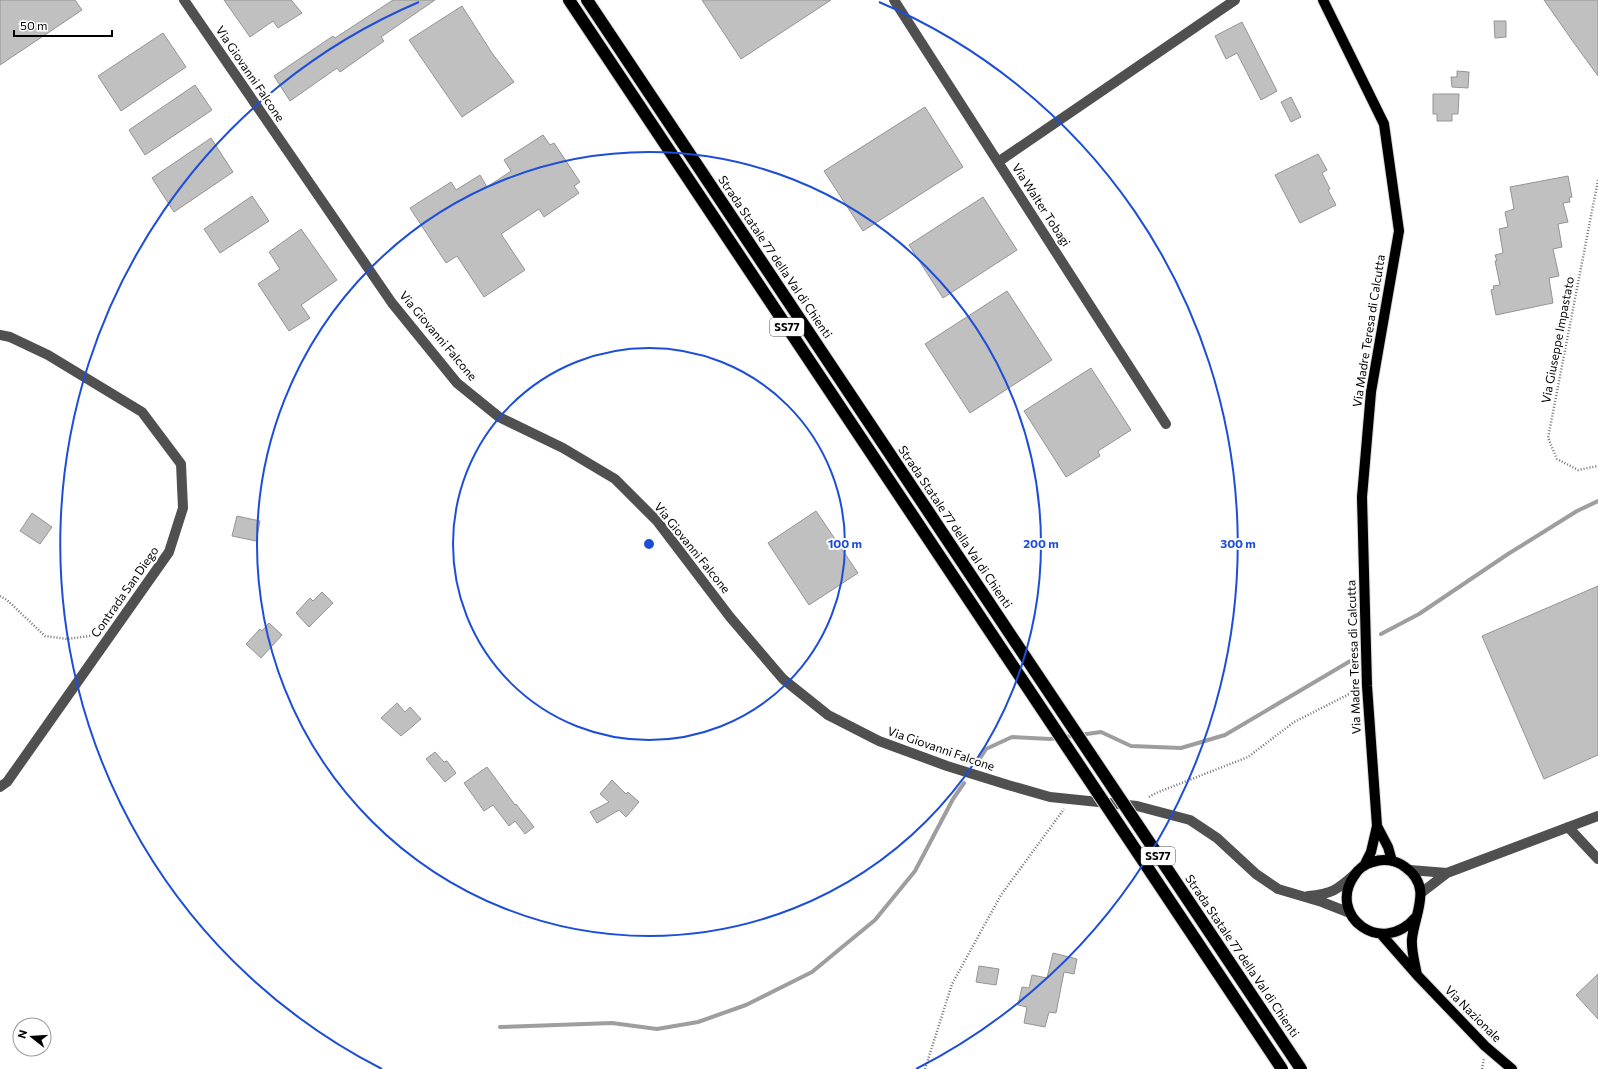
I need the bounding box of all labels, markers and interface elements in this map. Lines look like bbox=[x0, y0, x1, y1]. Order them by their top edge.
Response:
scale bar bbox=[14, 12, 112, 38]
text: 50 m bbox=[20, 18, 48, 32]
street label: Via Giovanni Falcone bbox=[214, 23, 288, 124]
street label: Via Walter Tobagi bbox=[1010, 160, 1074, 249]
street label: Strada Statale 77 della Val di Chienti bbox=[716, 172, 836, 340]
street label: Via Madre Teresa di Calcutta bbox=[1349, 254, 1387, 408]
street label: Via Giuseppe Impastato bbox=[1538, 275, 1576, 404]
street label: Via Giovanni Falcone bbox=[397, 288, 480, 383]
road number: SS77 bbox=[770, 318, 804, 336]
street label: Strada Statale 77 della Val di Chienti bbox=[896, 442, 1016, 610]
street label: Via Giovanni Falcone bbox=[652, 499, 734, 595]
text: 100 m bbox=[828, 536, 862, 550]
text: 200 m bbox=[1023, 536, 1059, 550]
text: 300 m bbox=[1220, 536, 1256, 550]
centre of rings bbox=[642, 537, 656, 551]
street label: Contrada San Diego bbox=[87, 543, 161, 640]
street label: Via Madre Teresa di Calcutta bbox=[1343, 580, 1363, 734]
street label: Via Giovanni Falcone bbox=[886, 723, 997, 773]
road number: SS77 bbox=[1141, 847, 1175, 865]
street label: Strada Statale 77 della Val di Chienti bbox=[1183, 871, 1303, 1039]
street label: Via Nazionale bbox=[1443, 982, 1505, 1044]
north arrow bbox=[12, 1017, 52, 1057]
text: N bbox=[15, 1028, 29, 1040]

